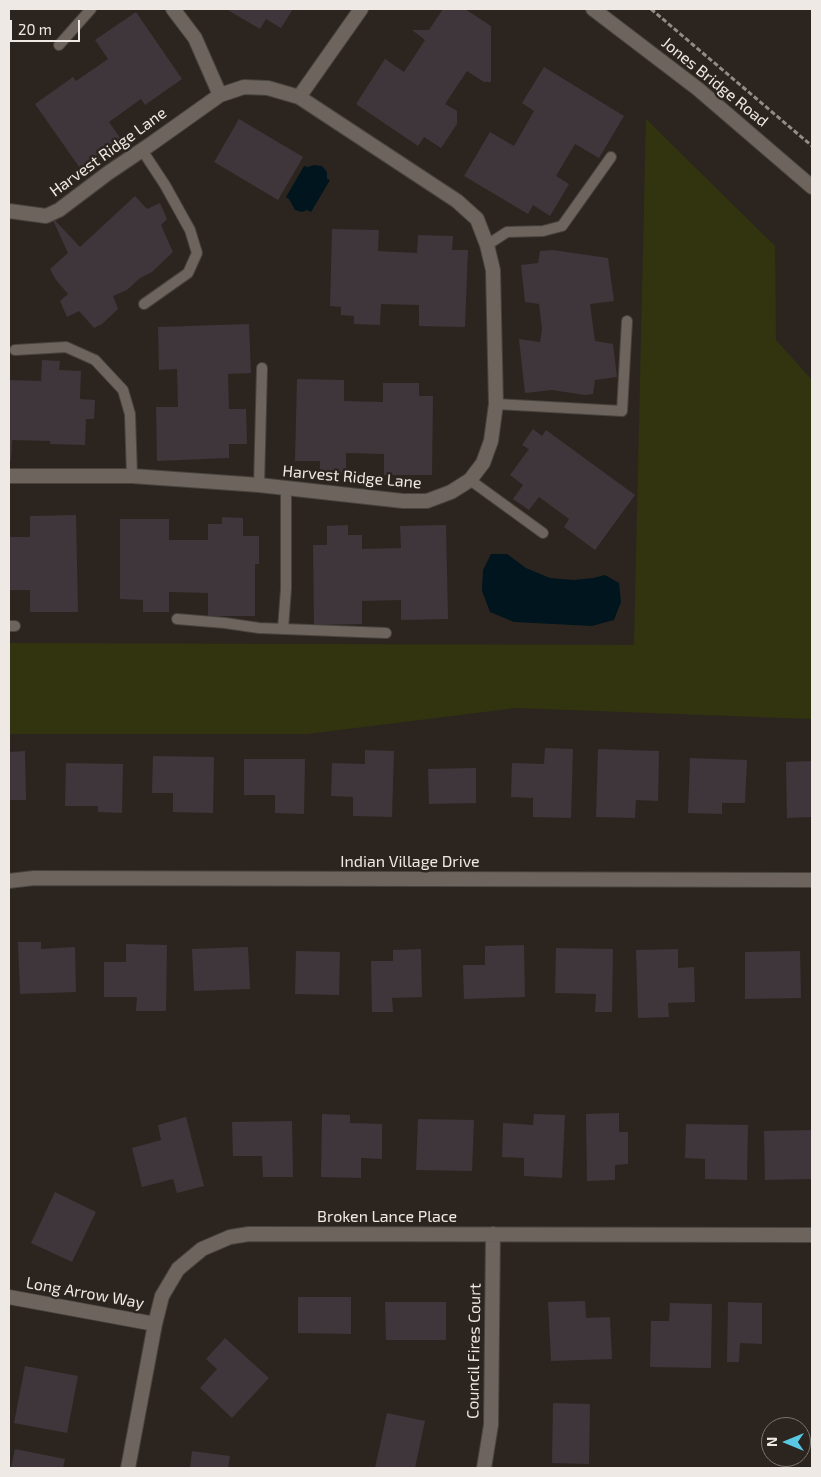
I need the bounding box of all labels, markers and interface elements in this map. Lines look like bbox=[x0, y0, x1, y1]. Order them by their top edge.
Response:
scale bar bbox=[12, 10, 82, 42]
text: 20 m bbox=[18, 20, 52, 38]
street label: Jones Bridge Road bbox=[658, 33, 772, 131]
street label: Harvest Ridge Lane bbox=[46, 103, 170, 201]
street label: Harvest Ridge Lane bbox=[282, 461, 422, 493]
street label: Indian Village Drive bbox=[340, 852, 480, 872]
street label: Broken Lance Place bbox=[317, 1207, 457, 1227]
street label: Long Arrow Way bbox=[24, 1273, 146, 1313]
street label: Council Fires Court bbox=[463, 1283, 485, 1419]
north arrow bbox=[761, 1417, 811, 1467]
text: N bbox=[763, 1437, 780, 1447]

